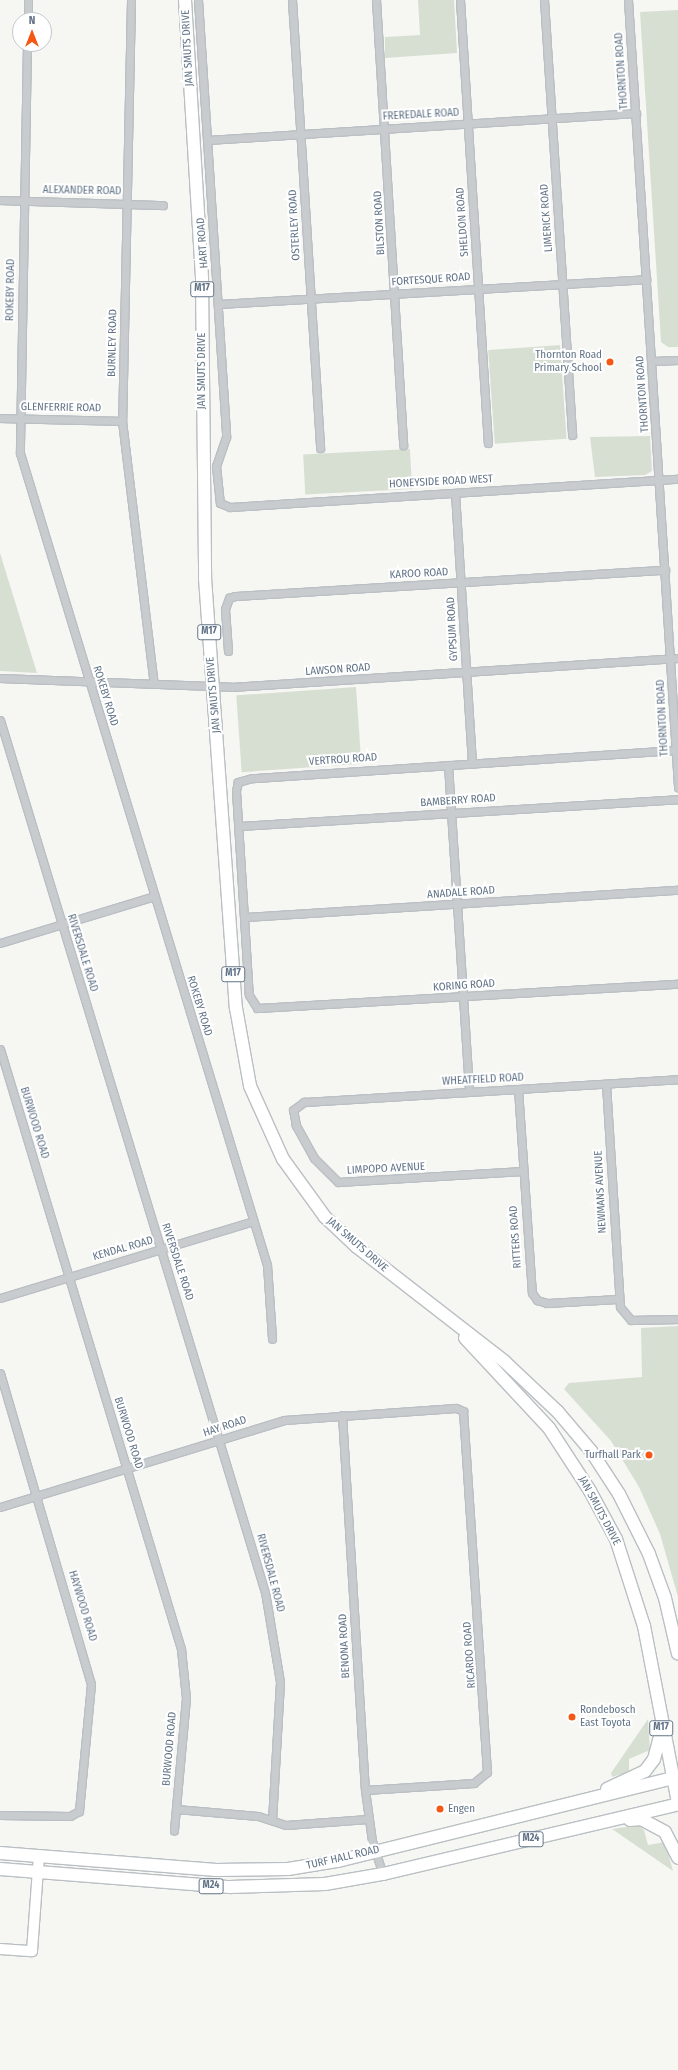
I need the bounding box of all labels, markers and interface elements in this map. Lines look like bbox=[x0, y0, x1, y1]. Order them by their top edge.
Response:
street label: JAN SMUTS DRIVE bbox=[179, 9, 197, 87]
north arrow bbox=[12, 12, 52, 52]
text: N bbox=[29, 14, 35, 27]
street label: THORNTON ROAD bbox=[613, 32, 631, 110]
street label: FREREDALE ROAD bbox=[382, 106, 460, 124]
street label: LIMERICK ROAD bbox=[538, 183, 556, 253]
street label: ALEXANDER ROAD bbox=[43, 184, 121, 198]
street label: SHELDON ROAD bbox=[454, 187, 472, 257]
street label: OSTERLEY ROAD bbox=[287, 189, 303, 261]
street label: BILSTON ROAD bbox=[372, 190, 388, 256]
street label: HART ROAD bbox=[195, 217, 211, 269]
street label: ROKEBY ROAD bbox=[4, 259, 18, 321]
street label: FORTESQUE ROAD bbox=[391, 271, 471, 289]
road number: M17 bbox=[190, 281, 214, 297]
street label: BURNLEY ROAD bbox=[106, 309, 120, 377]
street label: JAN SMUTS DRIVE bbox=[195, 333, 209, 409]
place label: Thornton Road Primary School bbox=[534, 349, 602, 375]
street label: THORNTON ROAD bbox=[634, 355, 652, 433]
marker: Thornton Road Primary School bbox=[605, 357, 615, 367]
street label: GLENFERRIE ROAD bbox=[21, 401, 101, 415]
street label: HONEYSIDE ROAD WEST bbox=[389, 473, 493, 491]
street label: KAROO ROAD bbox=[389, 566, 449, 582]
street label: GYPSUM ROAD bbox=[445, 597, 461, 661]
road number: M17 bbox=[197, 624, 221, 640]
street label: JAN SMUTS DRIVE bbox=[204, 656, 224, 734]
street label: LAWSON ROAD bbox=[305, 661, 371, 679]
street label: ROKEBY ROAD bbox=[90, 664, 120, 728]
street label: THORNTON ROAD bbox=[654, 679, 672, 757]
street label: VERTROU ROAD bbox=[308, 751, 378, 769]
street label: BAMBERRY ROAD bbox=[420, 792, 496, 810]
street label: ANADALE ROAD bbox=[427, 884, 495, 902]
street label: RIVERSDALE ROAD bbox=[64, 913, 100, 993]
road number: M17 bbox=[221, 966, 245, 982]
street label: ROKEBY ROAD bbox=[184, 974, 214, 1038]
street label: KORING ROAD bbox=[433, 977, 495, 995]
street label: WHEATFIELD ROAD bbox=[442, 1071, 524, 1089]
street label: BURWOOD ROAD bbox=[17, 1086, 51, 1160]
street label: NEWMANS AVENUE bbox=[592, 1150, 610, 1234]
street label: LIMPOPO AVENUE bbox=[347, 1160, 425, 1178]
street label: RITTERS ROAD bbox=[507, 1205, 525, 1269]
street label: JAN SMUTS DRIVE bbox=[324, 1215, 390, 1275]
street label: RIVERSDALE ROAD bbox=[158, 1222, 196, 1302]
street label: KENDAL ROAD bbox=[91, 1234, 155, 1264]
street label: BURWOOD ROAD bbox=[111, 1396, 145, 1470]
street label: HAY ROAD bbox=[202, 1414, 248, 1440]
place label: Turfhall Park bbox=[584, 1448, 641, 1462]
marker: Turfhall Park bbox=[644, 1450, 654, 1460]
street label: JAN SMUTS DRIVE bbox=[575, 1474, 623, 1548]
street label: RIVERSDALE ROAD bbox=[253, 1532, 287, 1614]
street label: HAYWOOD ROAD bbox=[65, 1569, 99, 1643]
street label: BENONA ROAD bbox=[337, 1613, 353, 1679]
street label: RICARDO ROAD bbox=[461, 1621, 479, 1689]
place label: Rondebosch East Toyota bbox=[580, 1704, 636, 1730]
street label: BURWOOD ROAD bbox=[160, 1711, 180, 1787]
marker: Rondebosch East Toyota bbox=[567, 1712, 577, 1722]
road number: M17 bbox=[649, 1720, 673, 1736]
place label: Engen bbox=[448, 1802, 475, 1816]
marker: Engen bbox=[435, 1804, 445, 1814]
road number: M24 bbox=[518, 1831, 544, 1847]
street label: TURF HALL ROAD bbox=[305, 1843, 381, 1873]
road number: M24 bbox=[198, 1878, 224, 1894]

